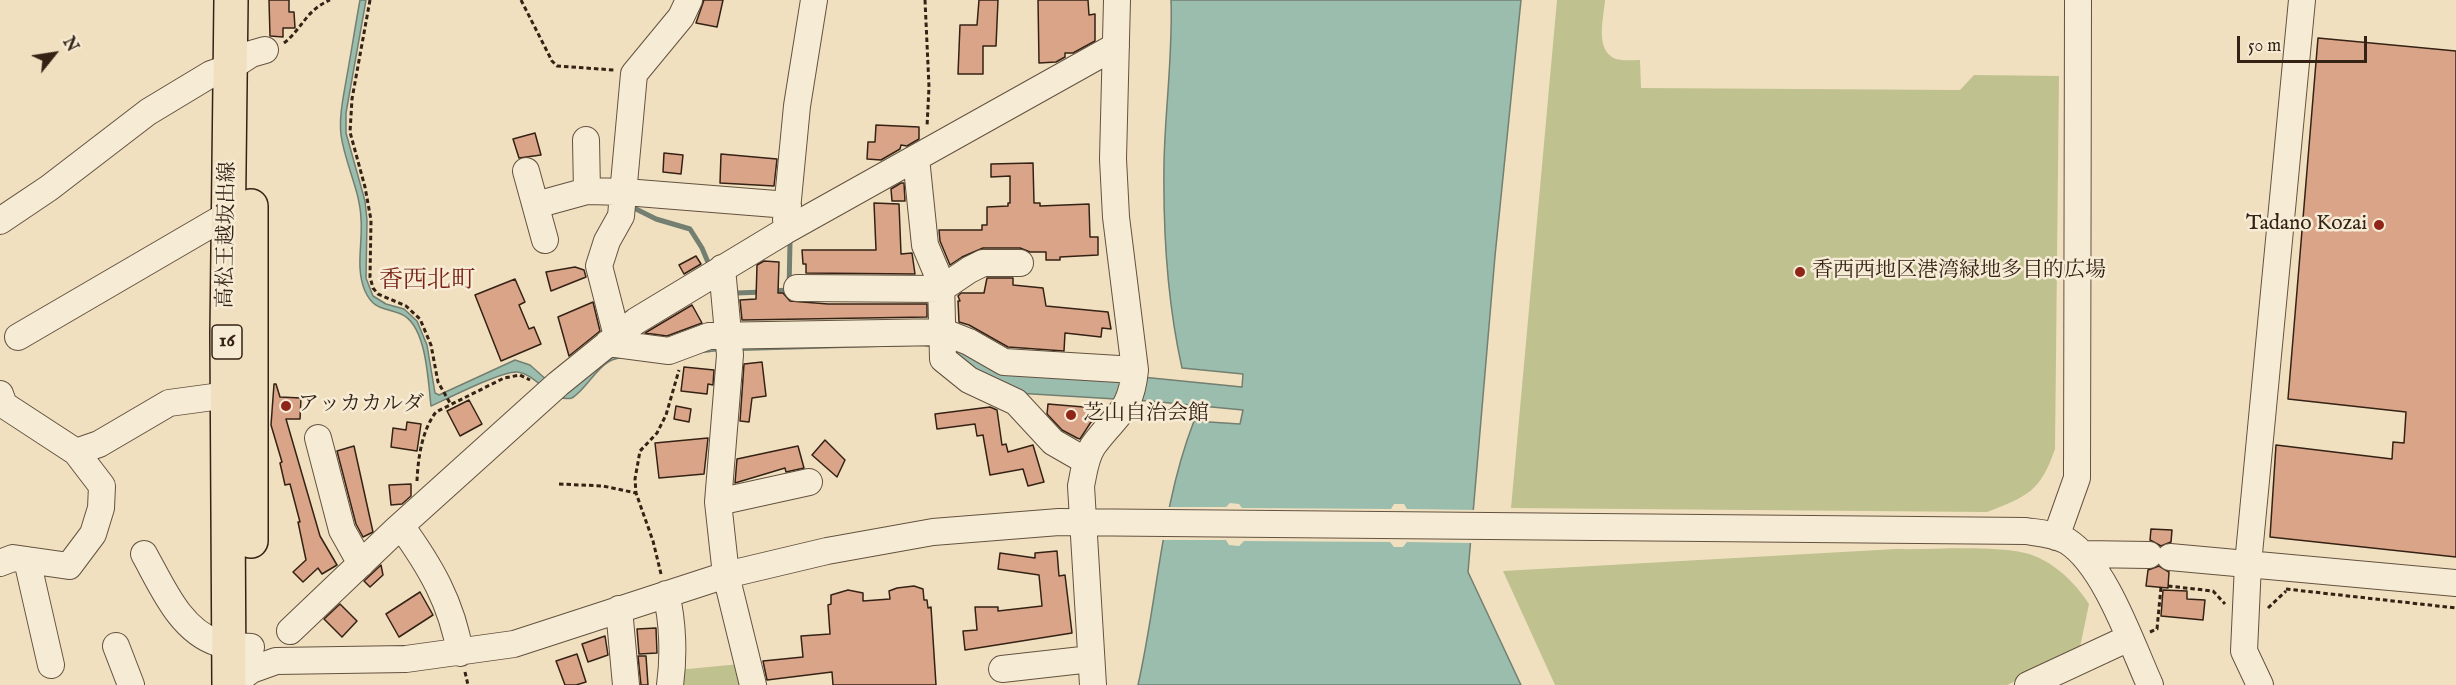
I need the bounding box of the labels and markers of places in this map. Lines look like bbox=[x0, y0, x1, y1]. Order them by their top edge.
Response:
place label: Tadano Kozai bbox=[2246, 212, 2367, 238]
marker: Tadano Kozai bbox=[2372, 218, 2386, 232]
place label: 香西西地区港湾緑地多目的広場 bbox=[1812, 259, 2106, 285]
marker: 香西西地区港湾緑地多目的広場 bbox=[1793, 265, 1807, 279]
place label: アッカカルダ bbox=[298, 393, 424, 419]
marker: アッカカルダ bbox=[279, 399, 293, 413]
place label: 芝山自治会館 bbox=[1083, 402, 1209, 428]
marker: 芝山自治会館 bbox=[1064, 408, 1078, 422]

